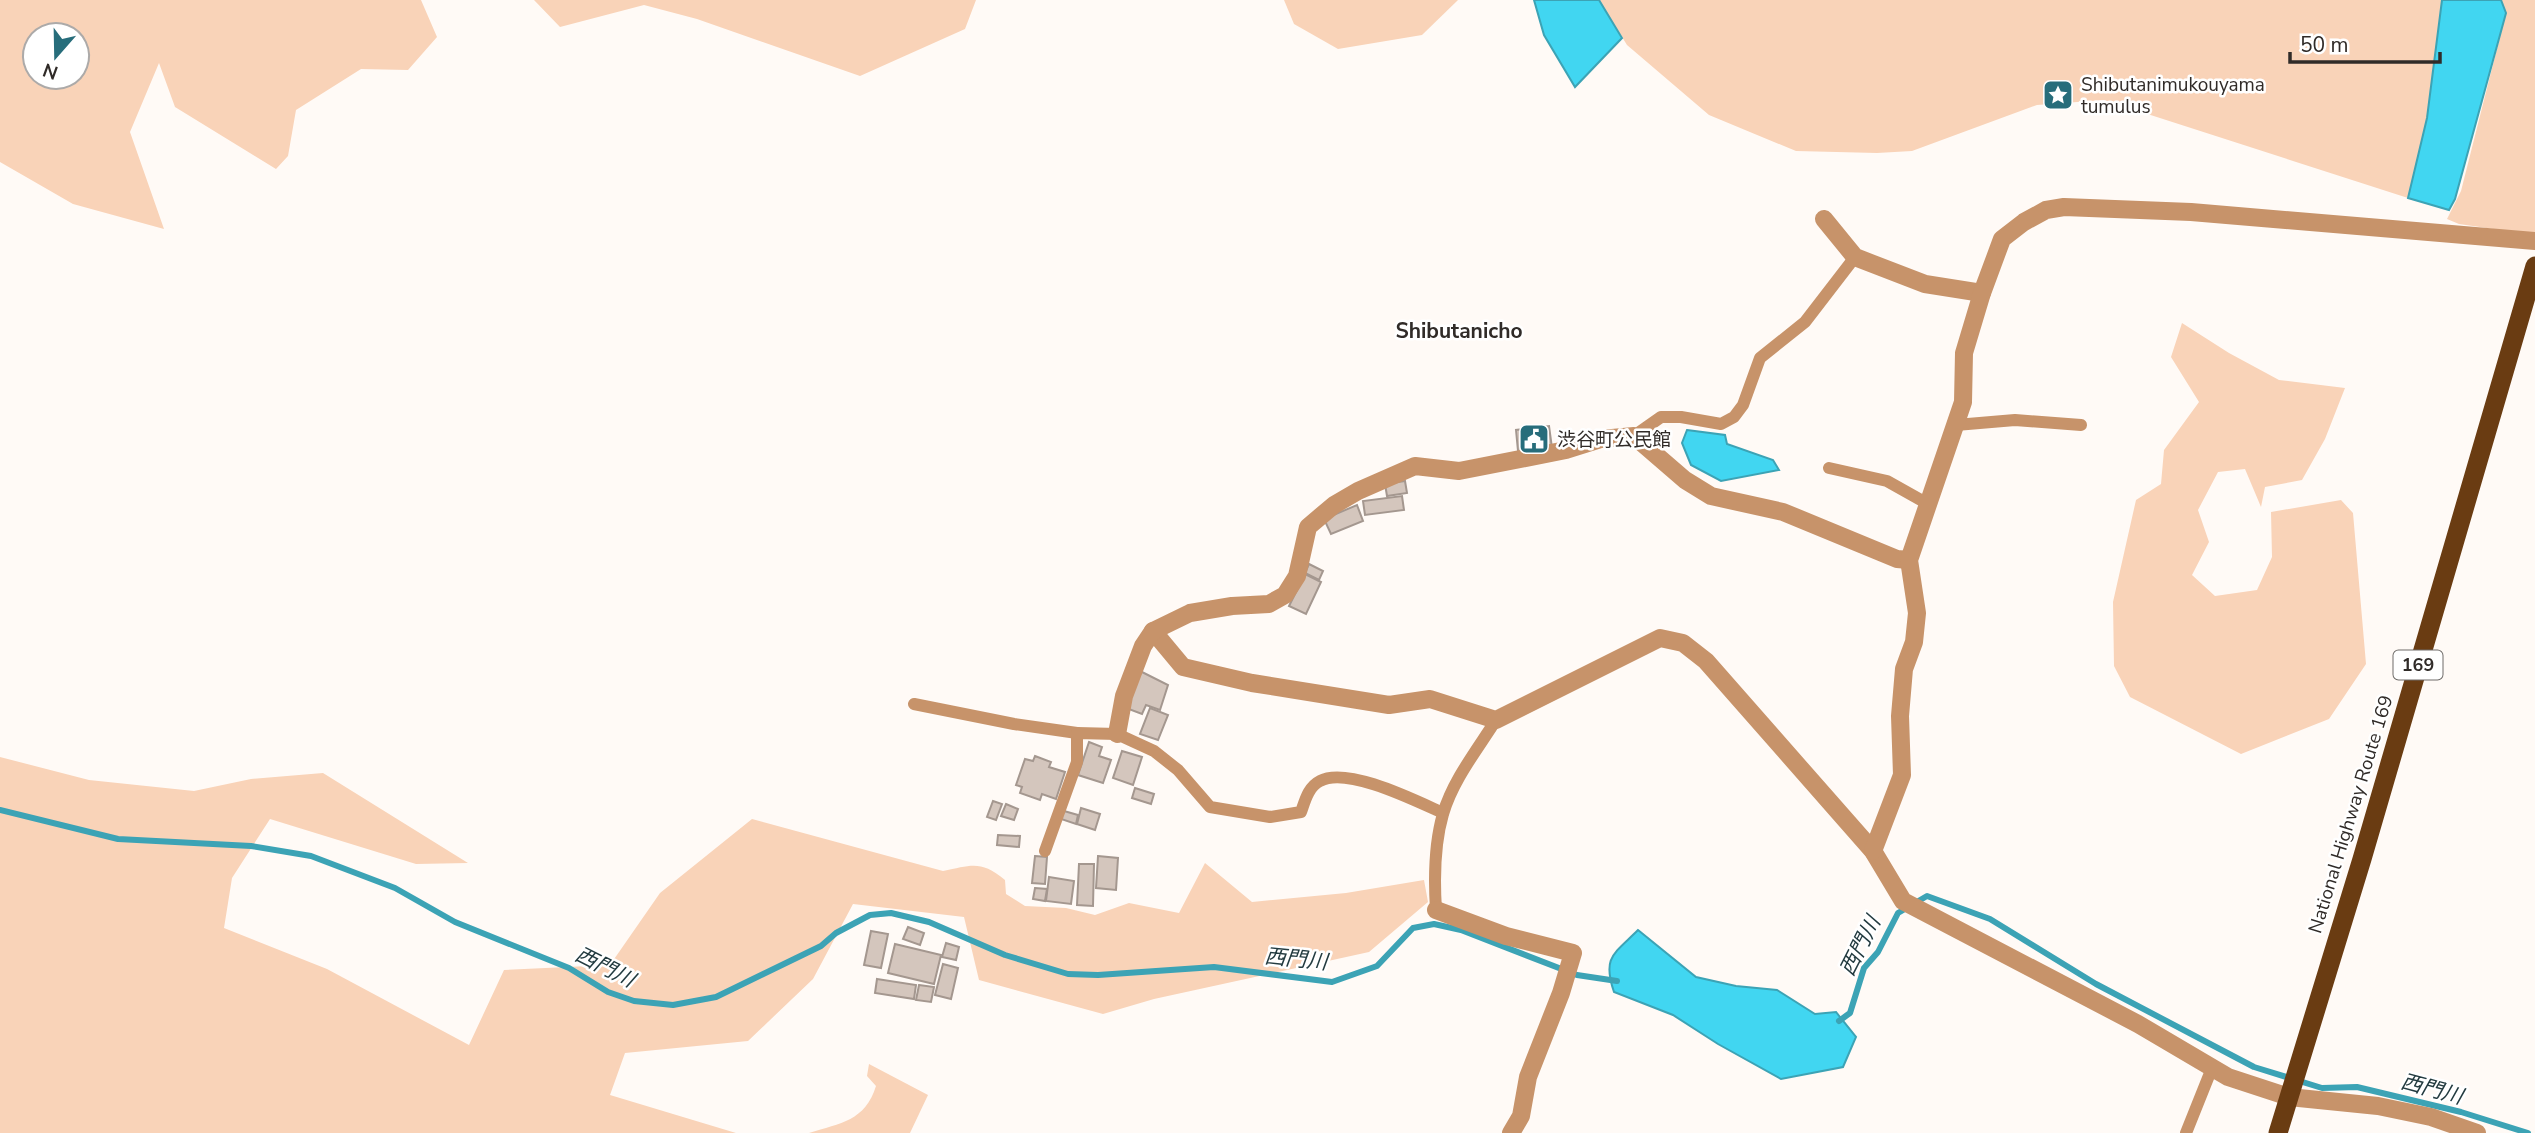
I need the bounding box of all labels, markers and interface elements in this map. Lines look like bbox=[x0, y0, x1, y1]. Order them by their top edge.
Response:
north arrow bbox=[21, 21, 91, 91]
scale bar bbox=[2290, 21, 2440, 65]
text: 50 m bbox=[2300, 31, 2349, 59]
text: N bbox=[39, 56, 62, 86]
place label: Shibutanimukouyama tumulus bbox=[2081, 72, 2265, 120]
place icon: Shibutanimukouyama tumulus bbox=[2041, 78, 2075, 112]
district label: Shibutanicho bbox=[1395, 317, 1523, 345]
public building icon: 渋谷町公民館 bbox=[1517, 422, 1551, 456]
place label: 渋谷町公民館 bbox=[1557, 427, 1671, 453]
road number: 169 bbox=[2394, 650, 2442, 680]
street label: National Highway Route 169 bbox=[2302, 692, 2400, 937]
water label: 西門川 bbox=[1833, 910, 1888, 980]
water label: 西門川 bbox=[571, 940, 641, 995]
water label: 西門川 bbox=[1263, 942, 1331, 976]
water label: 西門川 bbox=[2398, 1067, 2468, 1111]

